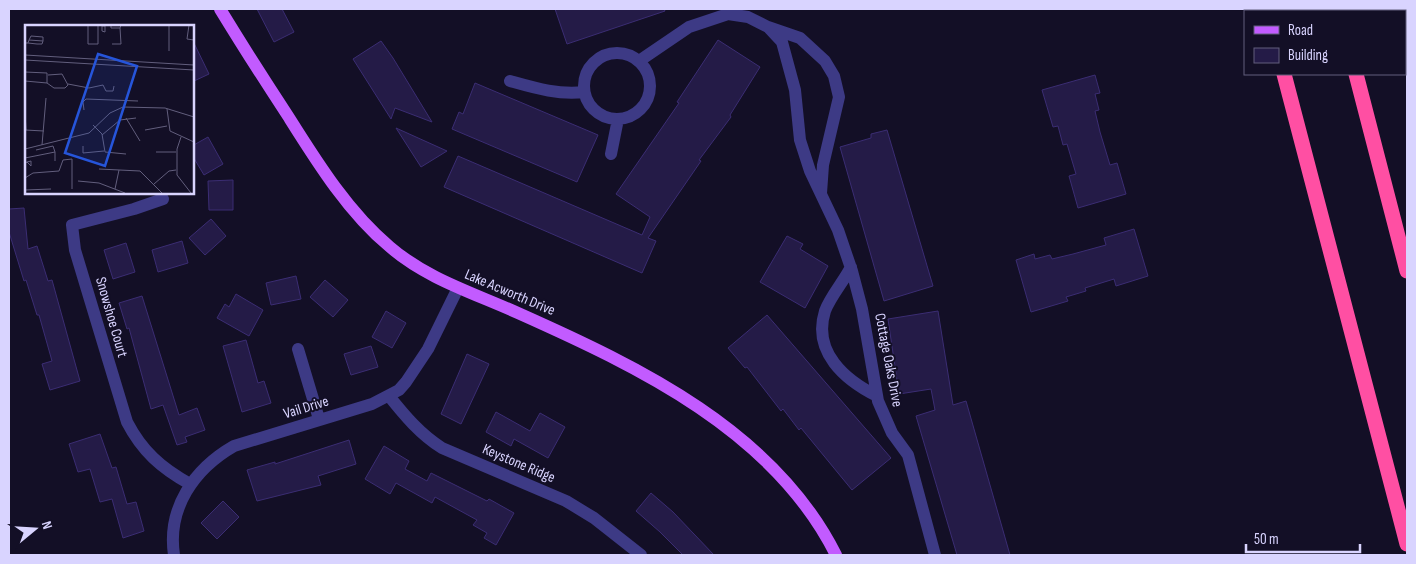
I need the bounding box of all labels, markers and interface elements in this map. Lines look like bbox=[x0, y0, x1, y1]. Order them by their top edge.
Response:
legend bbox=[1244, 10, 1406, 75]
text: Road bbox=[1288, 21, 1313, 40]
inset map bbox=[25, 25, 194, 194]
text: Building bbox=[1288, 46, 1328, 65]
street label: Lake Acworth Drive bbox=[462, 265, 558, 320]
street label: Snowshoe Court bbox=[91, 275, 132, 360]
street label: Cottage Oaks Drive bbox=[870, 312, 907, 409]
street label: Vail Drive bbox=[281, 392, 331, 423]
street label: Keystone Ridge bbox=[480, 440, 558, 487]
north arrow bbox=[10, 504, 60, 554]
text: N bbox=[38, 519, 56, 531]
scale bar bbox=[1246, 522, 1360, 554]
text: 50 m bbox=[1254, 530, 1279, 549]

